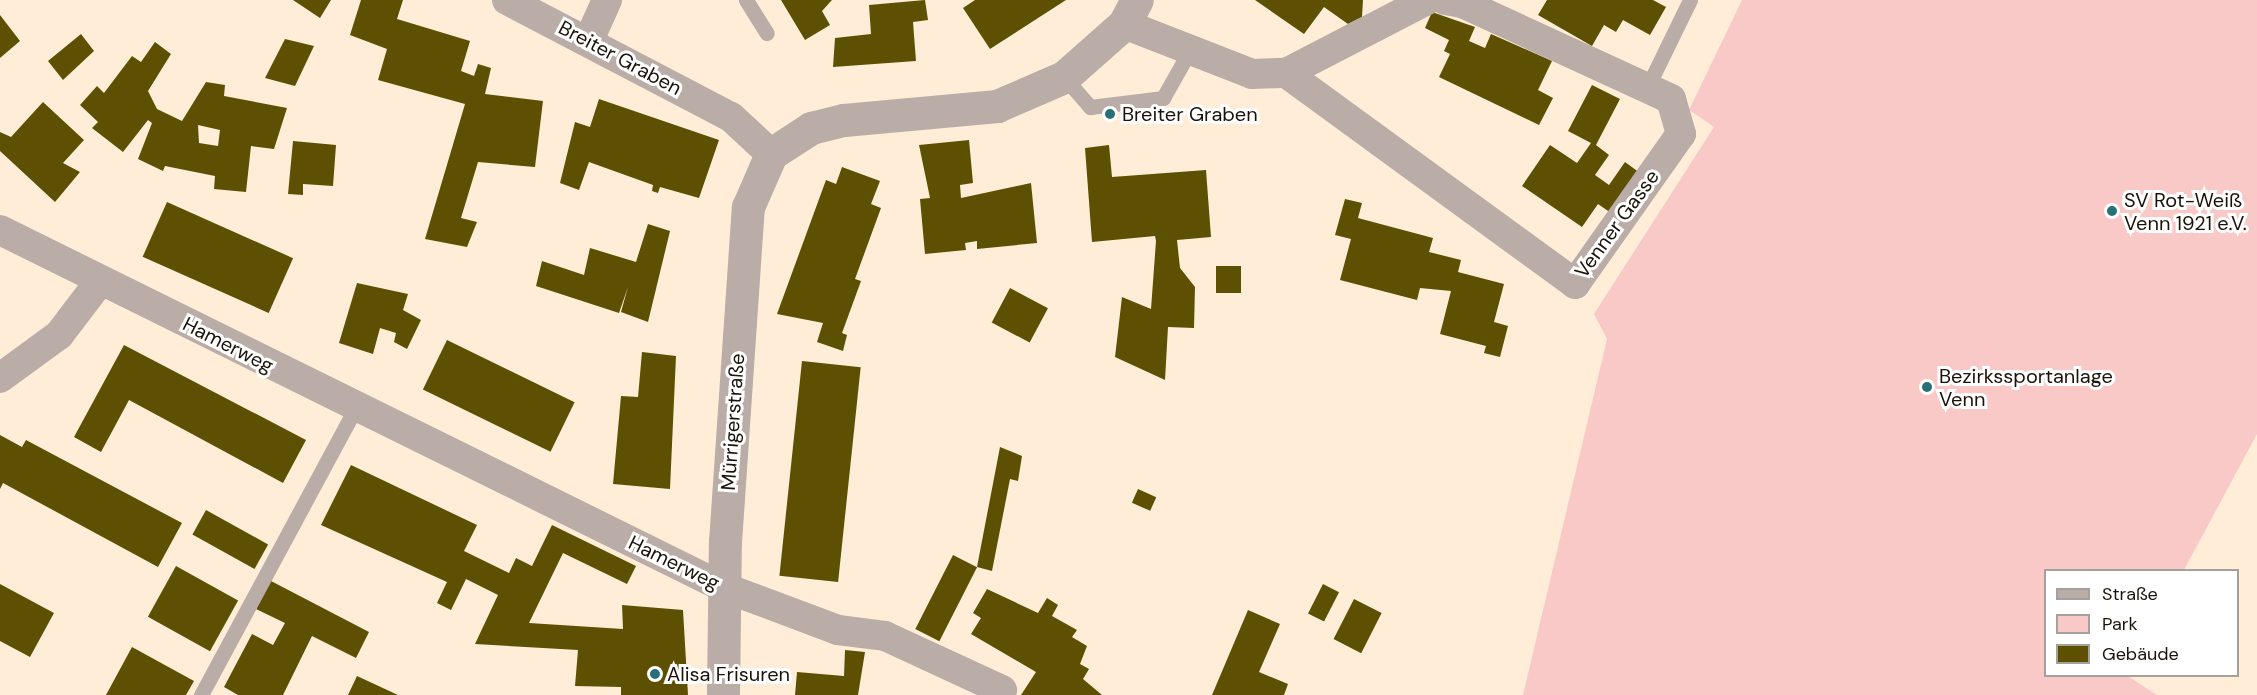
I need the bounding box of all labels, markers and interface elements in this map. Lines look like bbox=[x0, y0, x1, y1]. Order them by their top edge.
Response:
street label: Breiter Graben bbox=[554, 16, 686, 100]
place label: Breiter Graben bbox=[1122, 102, 1258, 126]
marker: Breiter Graben bbox=[1103, 107, 1117, 121]
street label: Venner Gasse bbox=[1570, 165, 1664, 283]
place label: SV Rot-Weiß Venn 1921 e.V. bbox=[2124, 188, 2247, 235]
marker: SV Rot-Weiß Venn 1921 e.V. bbox=[2105, 204, 2119, 218]
street label: Hamerweg bbox=[179, 312, 277, 378]
street label: Mürrigerstraße bbox=[716, 353, 750, 491]
place label: Bezirkssportanlage Venn bbox=[1939, 364, 2113, 411]
marker: Bezirkssportanlage Venn bbox=[1920, 380, 1934, 394]
street label: Hamerweg bbox=[625, 531, 723, 595]
legend bbox=[2044, 569, 2239, 677]
text: Straße bbox=[2102, 582, 2158, 606]
text: Park bbox=[2102, 612, 2138, 636]
text: Gebäude bbox=[2102, 642, 2179, 666]
place label: Alisa Frisuren bbox=[667, 662, 790, 686]
marker: Alisa Frisuren bbox=[648, 667, 662, 681]

